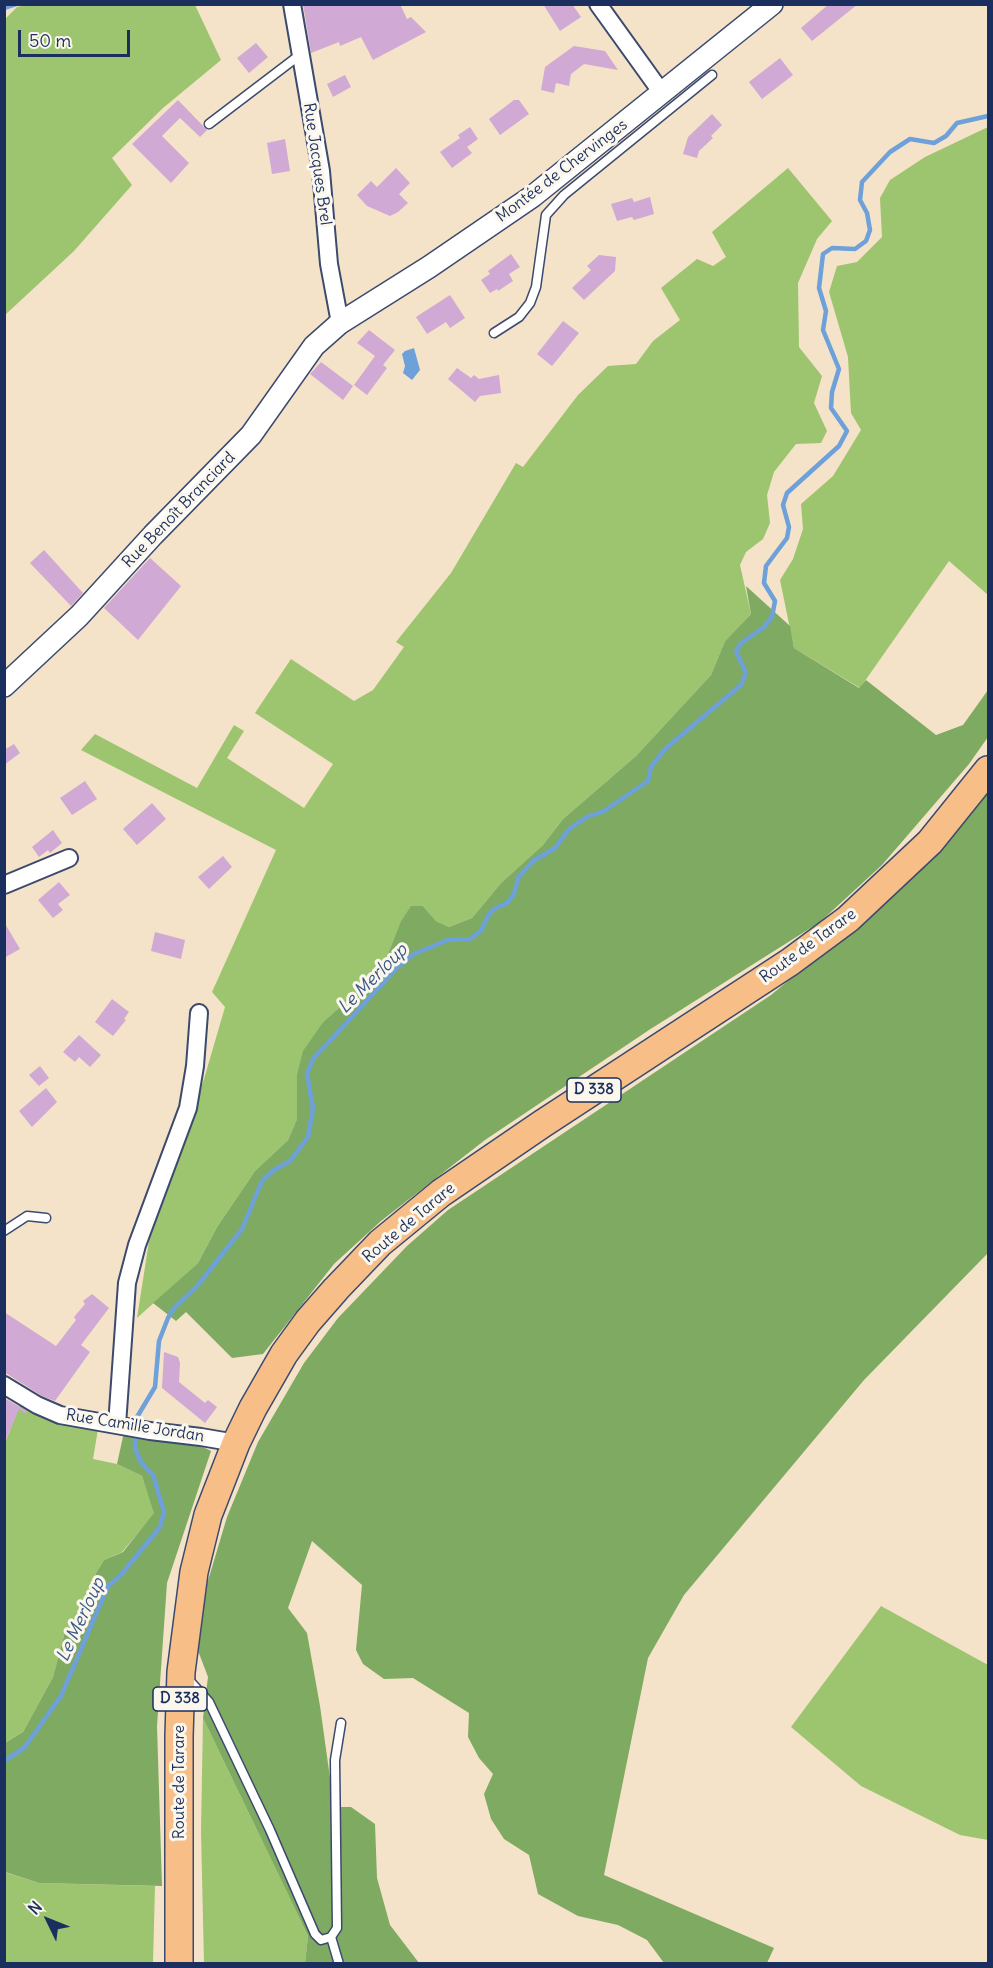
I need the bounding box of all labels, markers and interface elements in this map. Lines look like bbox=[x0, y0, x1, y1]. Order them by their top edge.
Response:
scale bar bbox=[21, 18, 134, 56]
text: 50 m bbox=[29, 29, 71, 52]
street label: Rue Jacques Brel bbox=[299, 102, 335, 226]
street label: Montée de Chervinges bbox=[493, 115, 631, 227]
street label: Rue Benoît Branciard bbox=[119, 448, 239, 572]
street label: Route de Tarare bbox=[756, 905, 860, 987]
water label: Le Merloup bbox=[334, 940, 412, 1018]
road number: D 338 bbox=[567, 1078, 621, 1102]
street label: Route de Tarare bbox=[359, 1179, 459, 1267]
street label: Rue Camille Jordan bbox=[64, 1406, 206, 1446]
water label: Le Merloup bbox=[52, 1575, 110, 1665]
road number: D 338 bbox=[153, 1687, 207, 1711]
street label: Route de Tarare bbox=[169, 1725, 189, 1839]
north arrow bbox=[18, 1890, 78, 1950]
text: N bbox=[24, 1897, 46, 1919]

